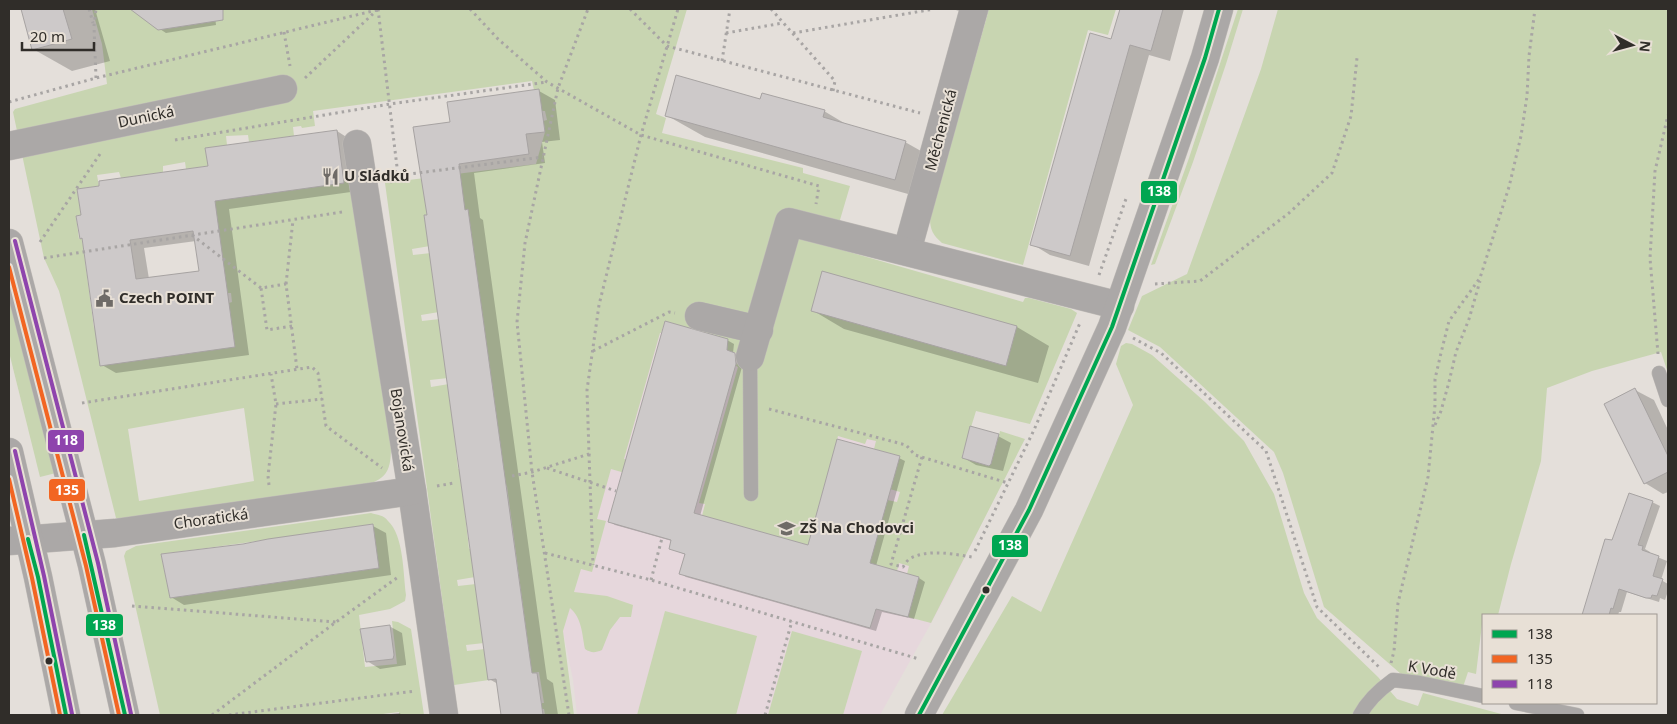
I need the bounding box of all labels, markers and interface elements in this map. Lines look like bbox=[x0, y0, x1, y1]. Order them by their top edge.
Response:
scale bar bbox=[22, 20, 95, 52]
north arrow bbox=[1607, 20, 1657, 70]
text: 20 m bbox=[30, 26, 65, 46]
text: N bbox=[1635, 40, 1655, 53]
street label: Měchenická bbox=[920, 87, 961, 173]
street label: Dunická bbox=[116, 100, 176, 132]
place label: U Sládků bbox=[344, 165, 410, 185]
restaurant icon: U Sládků bbox=[320, 166, 340, 186]
line badge: 138 bbox=[1140, 180, 1178, 204]
text: 138 bbox=[1147, 181, 1171, 200]
place label: Czech POINT bbox=[119, 287, 215, 307]
public building icon: Czech POINT bbox=[95, 288, 115, 308]
street label: Bojanovická bbox=[387, 387, 419, 473]
line badge: 118 bbox=[47, 429, 85, 453]
text: 118 bbox=[54, 430, 78, 449]
line badge: 135 bbox=[48, 478, 86, 502]
text: 135 bbox=[55, 480, 79, 499]
street label: Choratická bbox=[172, 503, 249, 533]
place label: ZŠ Na Chodovci bbox=[800, 517, 914, 537]
school or university icon: ZŠ Na Chodovci bbox=[776, 518, 796, 538]
line badge: 138 bbox=[991, 534, 1029, 558]
text: 138 bbox=[998, 535, 1022, 554]
unlabelled marker bbox=[981, 585, 991, 595]
line badge: 138 bbox=[85, 613, 124, 637]
legend bbox=[1482, 614, 1657, 704]
text: 138 bbox=[92, 615, 116, 634]
text: 138 bbox=[1527, 623, 1553, 643]
text: 135 bbox=[1527, 648, 1553, 668]
street label: K Vodě bbox=[1406, 655, 1458, 683]
unlabelled marker bbox=[44, 656, 54, 666]
text: 118 bbox=[1527, 673, 1553, 693]

